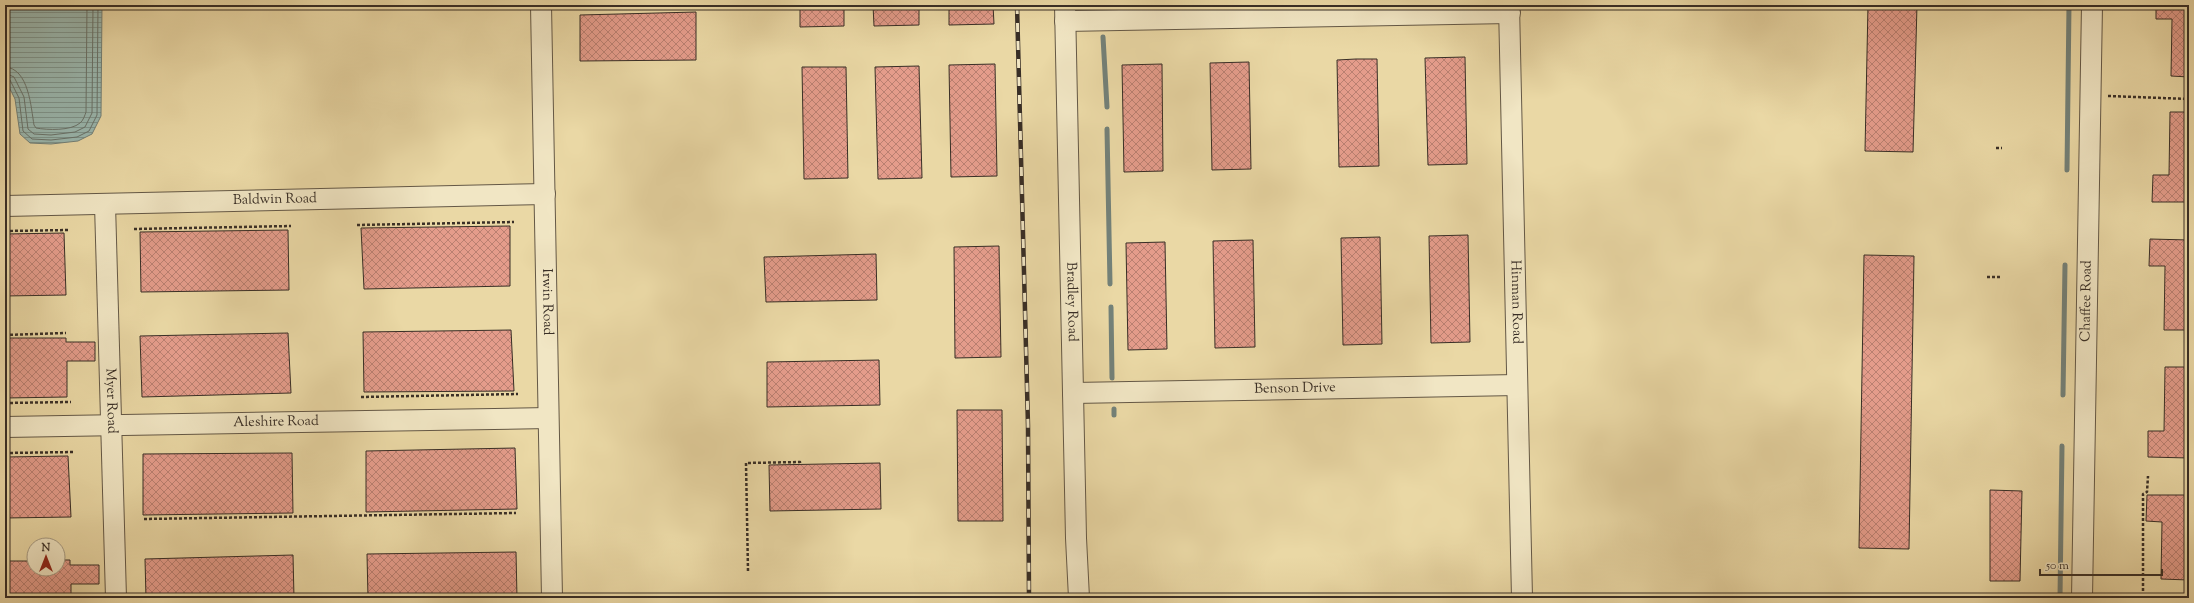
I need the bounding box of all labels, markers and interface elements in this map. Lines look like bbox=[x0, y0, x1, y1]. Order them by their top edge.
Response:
street label: Baldwin Road bbox=[233, 189, 317, 211]
street label: Hinman Road bbox=[1505, 260, 1526, 344]
street label: Chaffee Road bbox=[2076, 260, 2098, 342]
street label: Bradley Road bbox=[1060, 262, 1082, 342]
street label: Irwin Road bbox=[536, 268, 557, 336]
street label: Myer Road bbox=[100, 368, 121, 434]
street label: Benson Drive bbox=[1254, 378, 1336, 400]
street label: Aleshire Road bbox=[233, 412, 319, 433]
north arrow bbox=[26, 537, 66, 577]
text: N bbox=[41, 540, 51, 556]
scale bar bbox=[2040, 551, 2162, 577]
text: 50 m bbox=[2045, 557, 2069, 575]

